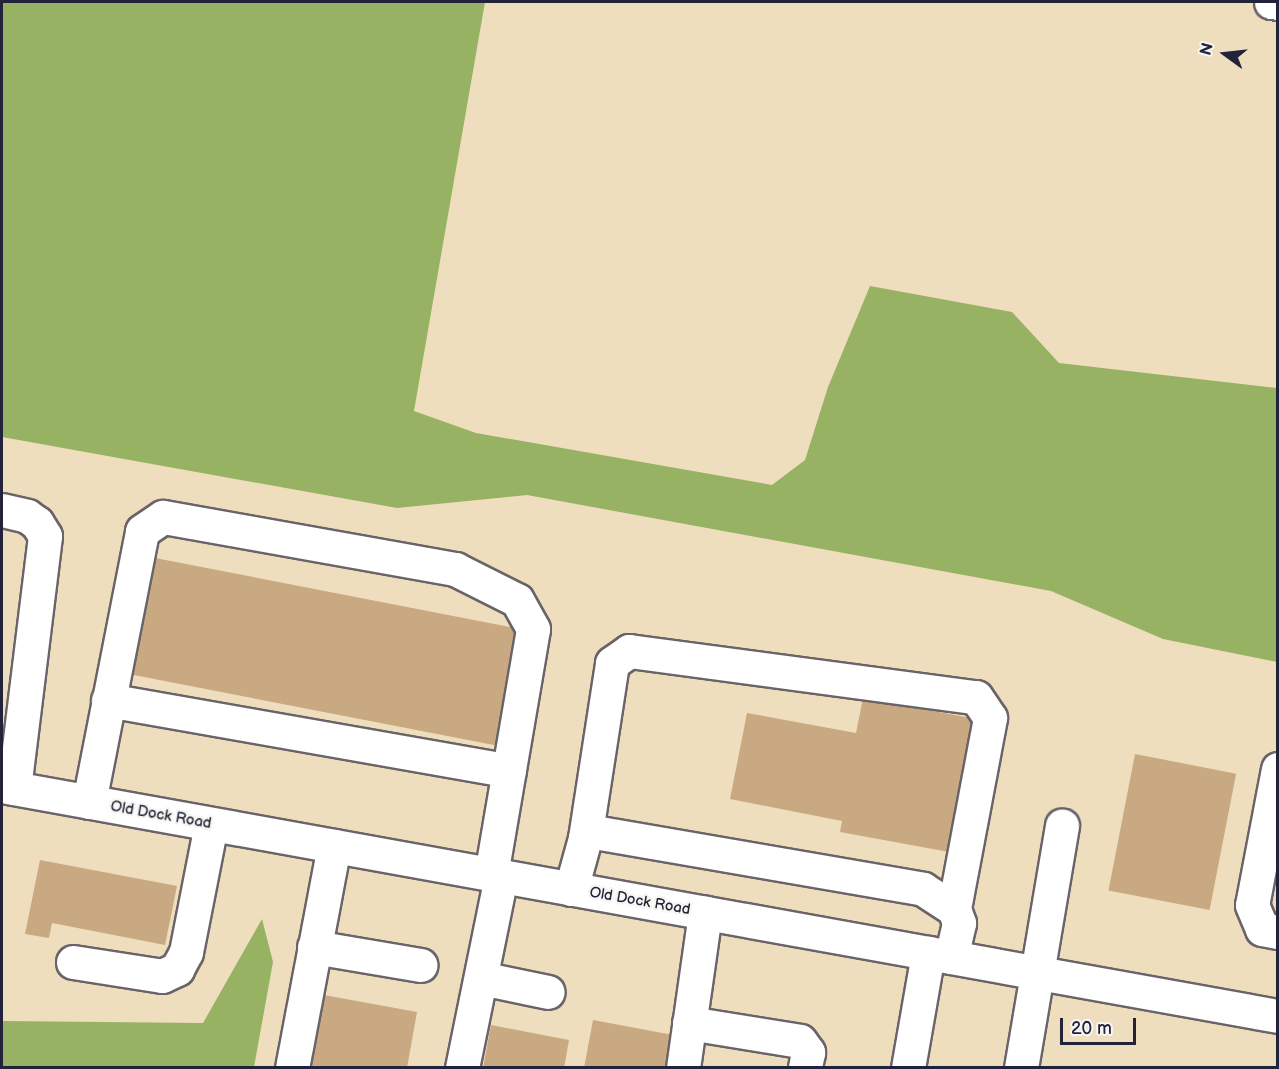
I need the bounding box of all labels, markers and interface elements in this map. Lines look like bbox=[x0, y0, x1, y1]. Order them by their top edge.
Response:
north arrow bbox=[1195, 24, 1255, 84]
text: N bbox=[1196, 41, 1218, 57]
street label: Old Dock Road bbox=[109, 797, 213, 833]
street label: Old Dock Road bbox=[588, 883, 692, 919]
scale bar bbox=[1063, 1006, 1140, 1044]
text: 20 m bbox=[1071, 1018, 1112, 1039]

